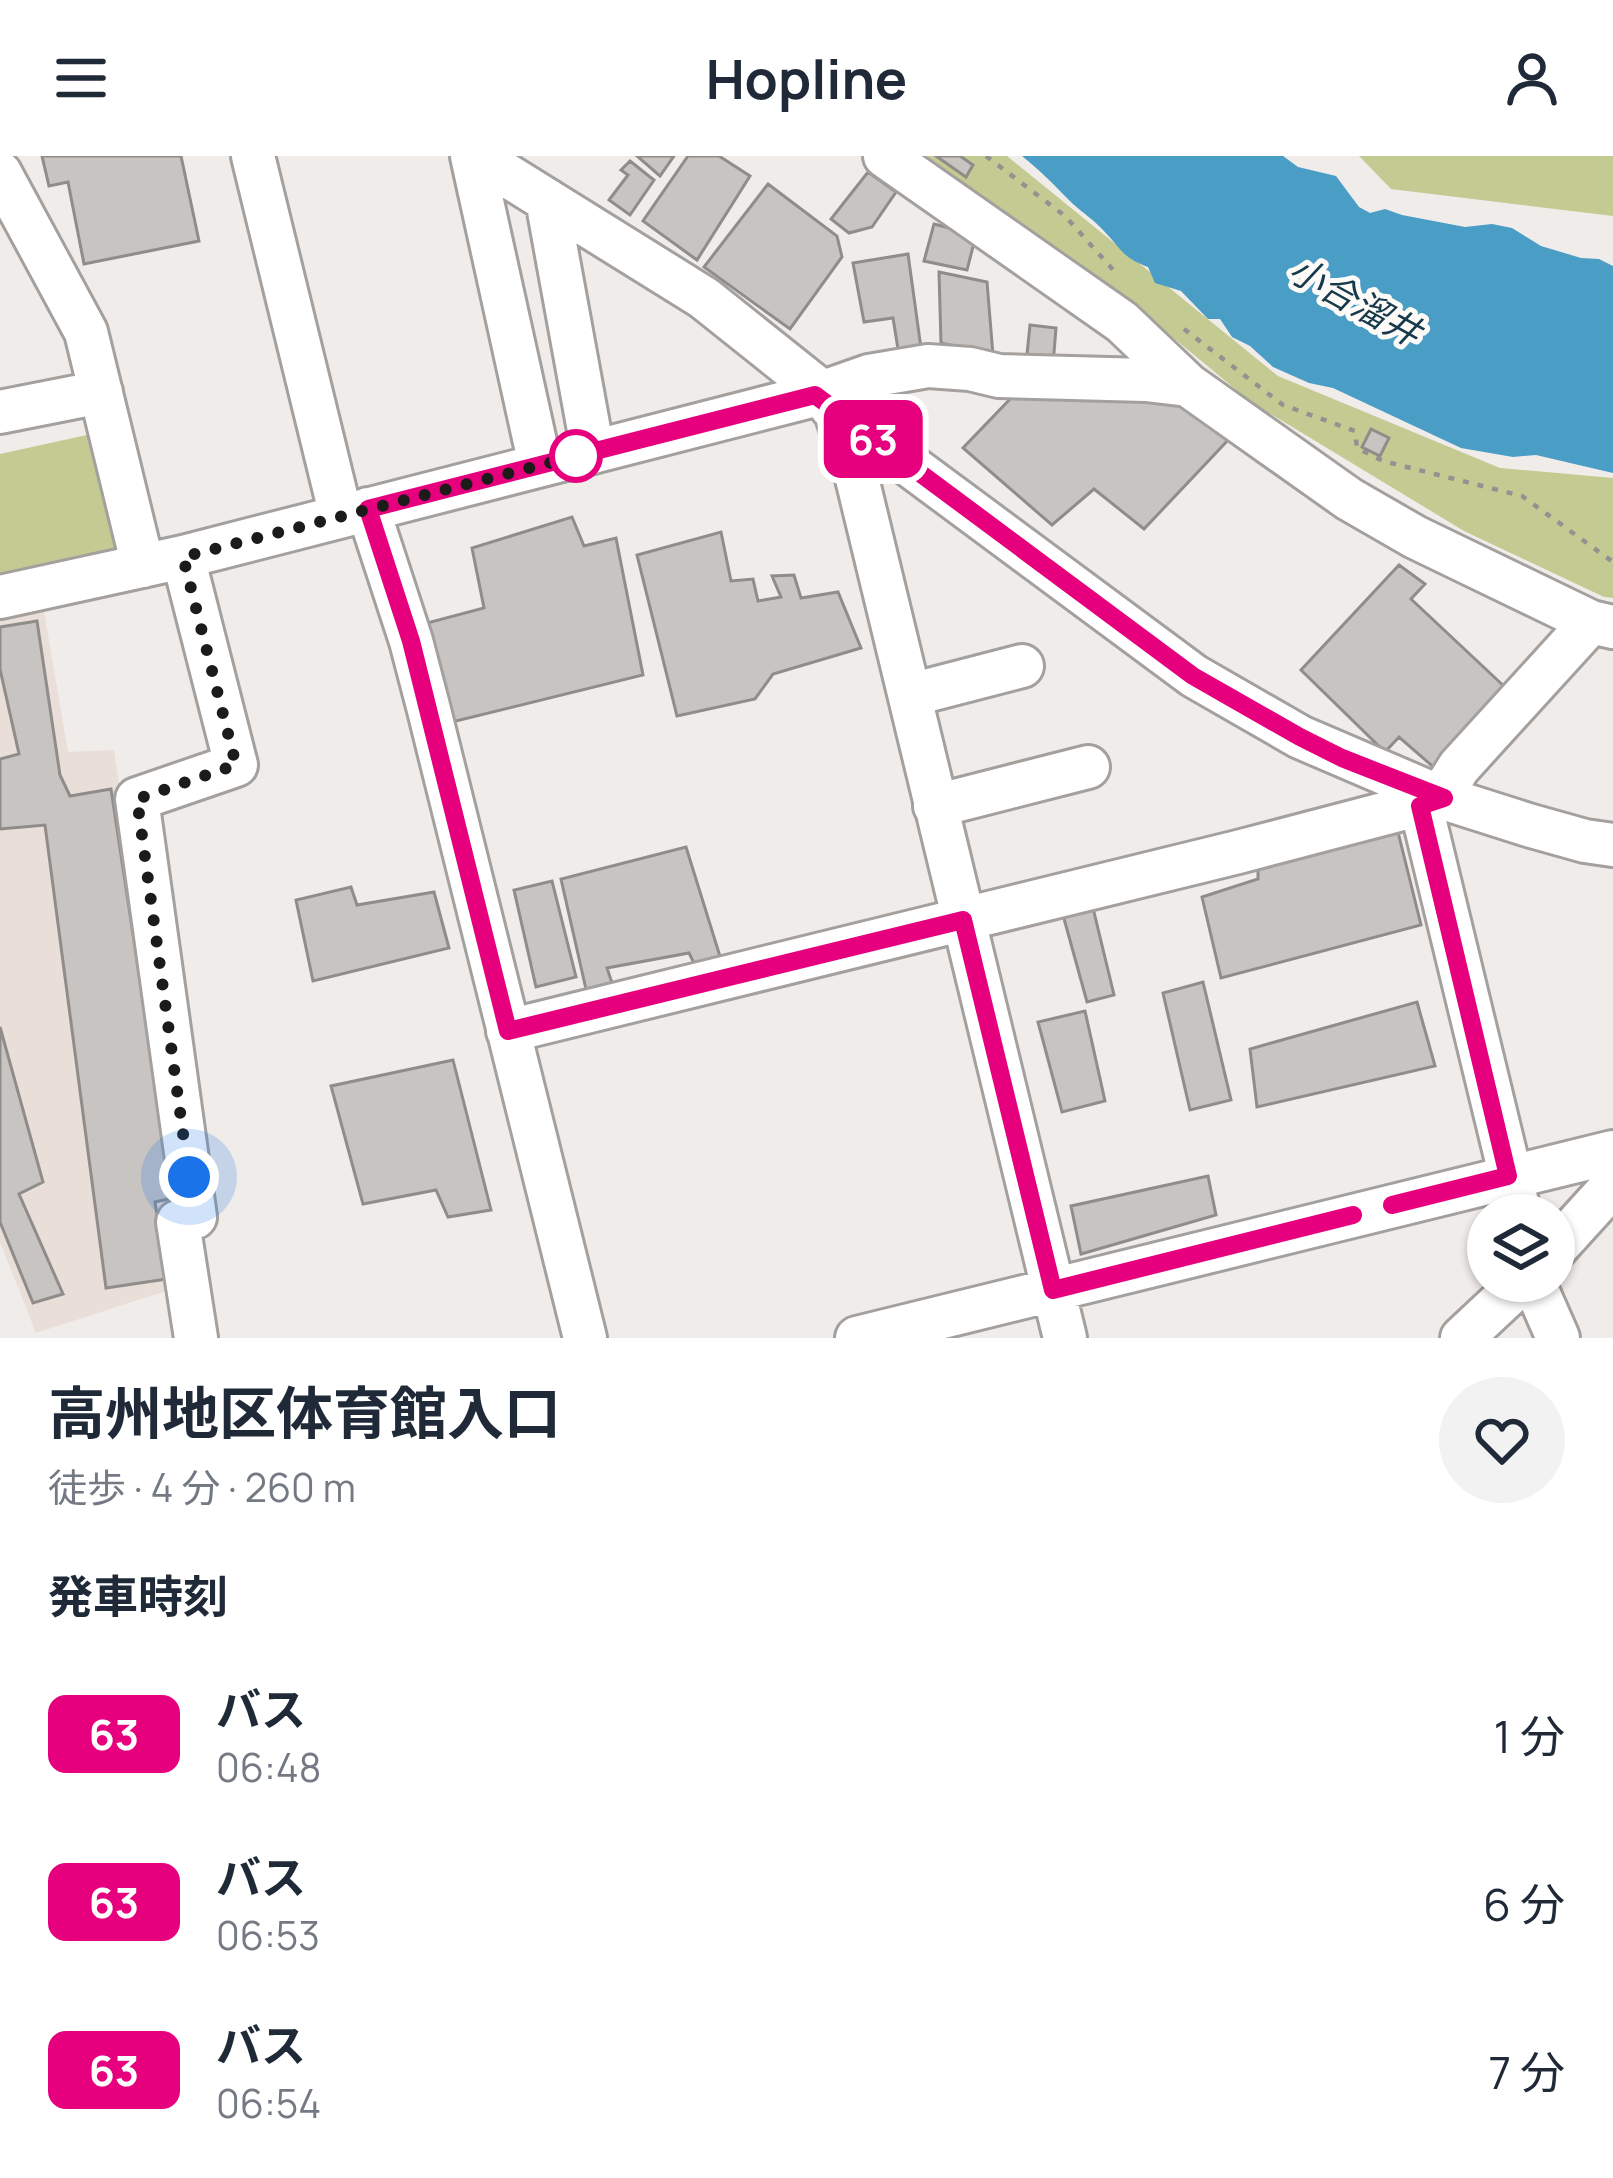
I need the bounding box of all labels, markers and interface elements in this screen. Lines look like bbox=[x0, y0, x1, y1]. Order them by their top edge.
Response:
text: Hopline bbox=[706, 41, 907, 115]
icon: menu bbox=[48, 45, 114, 111]
icon: person bbox=[1499, 45, 1565, 111]
water label: 小合溜井 bbox=[1280, 244, 1433, 358]
line badge: 63 bbox=[819, 400, 927, 478]
text: 63 bbox=[848, 410, 898, 468]
unlabelled marker bbox=[551, 431, 601, 481]
your location bbox=[159, 1147, 219, 1207]
map controls bbox=[1467, 1194, 1575, 1302]
button: layers bbox=[1467, 1194, 1575, 1302]
text: 高州地区体育館入口 bbox=[48, 1373, 561, 1451]
button: heart bbox=[1439, 1377, 1565, 1503]
text: 徒歩 · 4 分 · 260 m bbox=[48, 1460, 356, 1514]
text: 発車時刻 bbox=[48, 1565, 228, 1627]
text: バス bbox=[216, 1678, 306, 1740]
text: 63 bbox=[89, 1705, 139, 1763]
text: 1 分 bbox=[1493, 1705, 1565, 1767]
text: 06:48 bbox=[216, 1740, 321, 1794]
text: バス bbox=[216, 1846, 306, 1908]
text: 63 bbox=[89, 1873, 139, 1931]
text: 6 分 bbox=[1483, 1873, 1565, 1935]
text: 06:53 bbox=[216, 1908, 320, 1962]
text: バス bbox=[216, 2014, 306, 2076]
text: 63 bbox=[89, 2041, 139, 2099]
text: 7 分 bbox=[1488, 2041, 1565, 2103]
text: 06:54 bbox=[216, 2076, 321, 2130]

